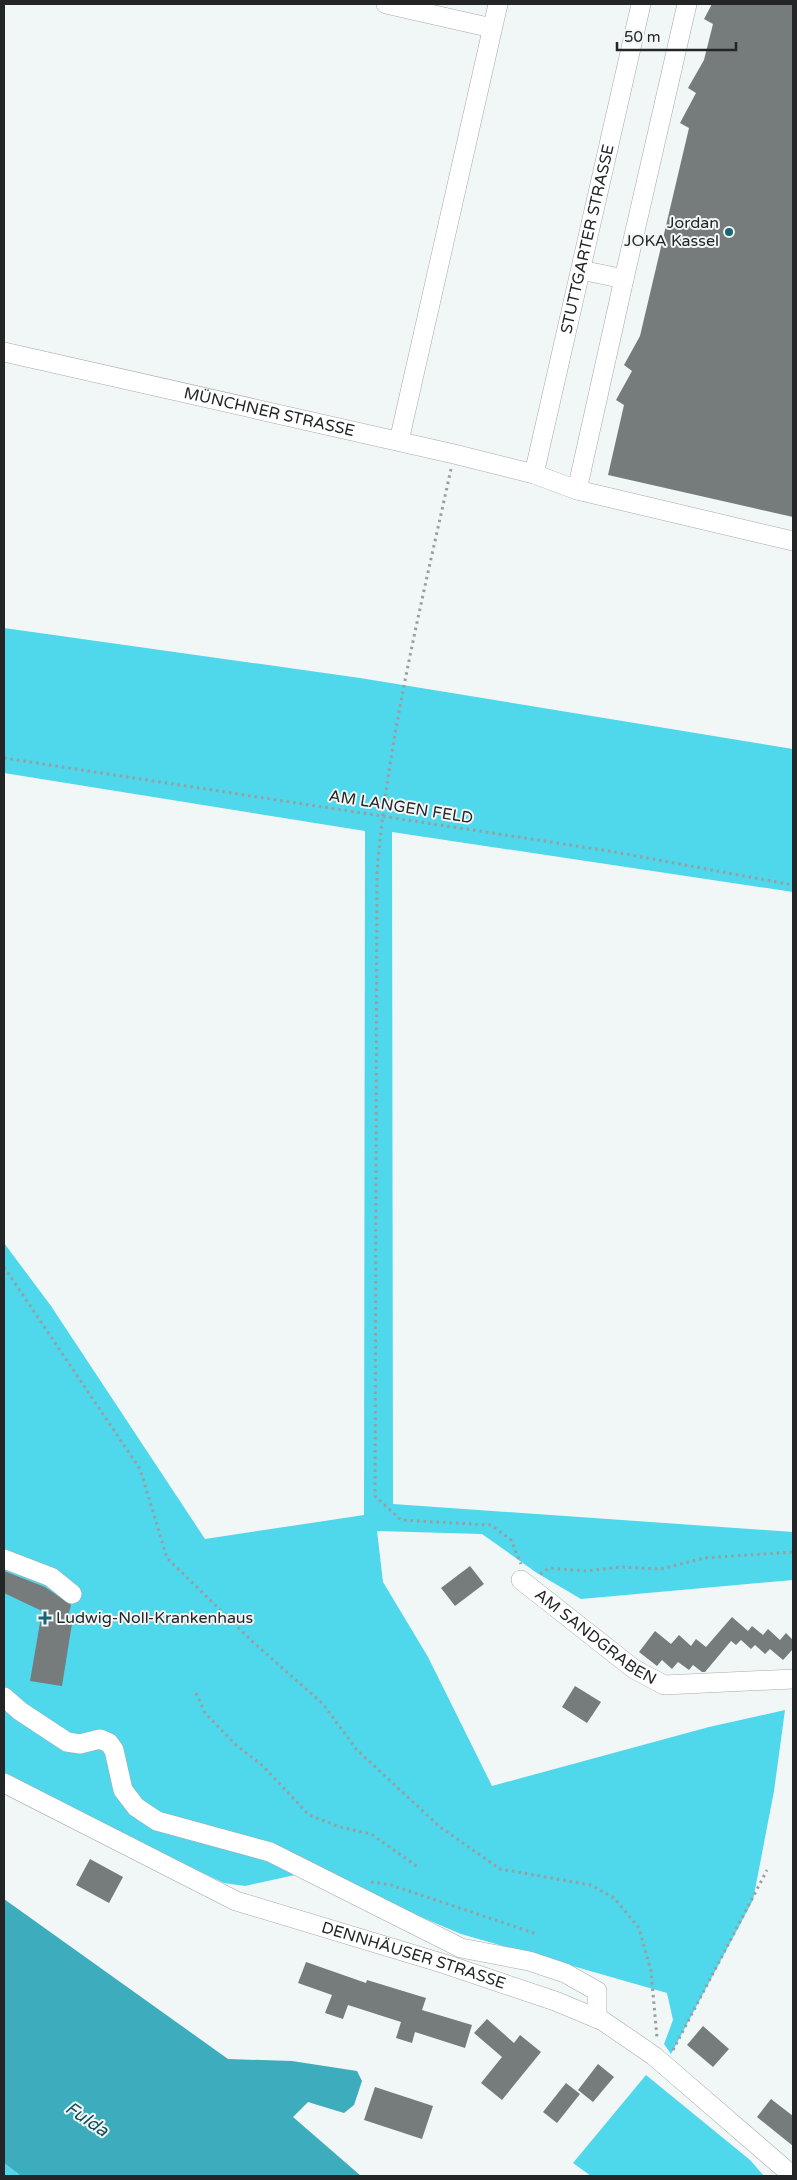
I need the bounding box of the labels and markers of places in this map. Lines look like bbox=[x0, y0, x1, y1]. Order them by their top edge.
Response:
place label: Jordan JOKA Kassel bbox=[624, 213, 719, 251]
marker: Jordan JOKA Kassel bbox=[723, 226, 735, 238]
place label: Ludwig-Noll-Krankenhaus bbox=[56, 1608, 253, 1628]
marker: Ludwig-Noll-Krankenhaus bbox=[38, 1611, 52, 1625]

